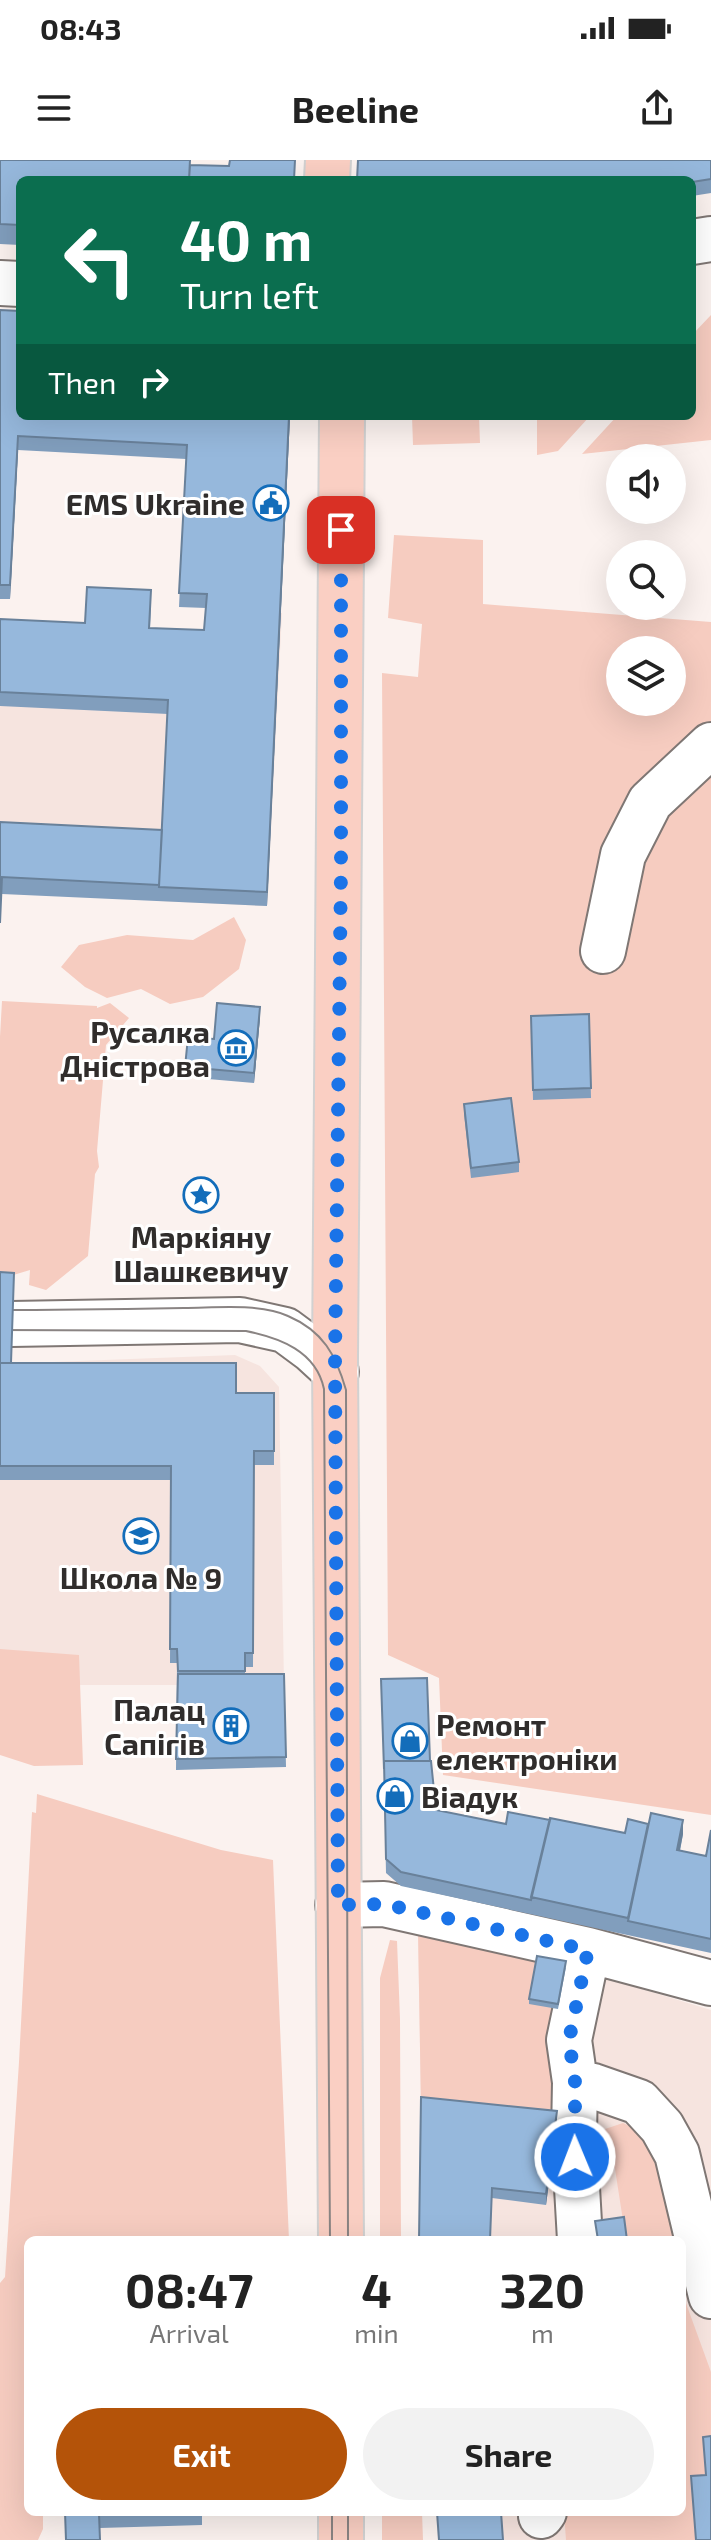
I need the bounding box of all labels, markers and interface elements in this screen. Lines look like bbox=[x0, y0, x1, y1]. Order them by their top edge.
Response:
text: 08:43 bbox=[40, 10, 121, 46]
icon: menu bbox=[32, 86, 76, 130]
icon: share bbox=[635, 86, 679, 130]
text: Beeline bbox=[292, 87, 419, 130]
text: 40 m bbox=[180, 205, 312, 272]
icon: left bbox=[48, 208, 152, 312]
text: Turn left bbox=[180, 273, 319, 316]
icon: right bbox=[132, 360, 176, 404]
text: Then bbox=[48, 364, 116, 400]
map controls bbox=[606, 444, 686, 716]
button: sound bbox=[606, 444, 686, 524]
public building icon: EMS Ukraine bbox=[252, 484, 290, 522]
place label: EMS Ukraine bbox=[66, 485, 245, 521]
pin bbox=[307, 496, 375, 564]
icon: arrive bbox=[319, 508, 363, 552]
button: search bbox=[606, 540, 686, 620]
button: layers bbox=[606, 636, 686, 716]
place label: Русалка Дністрова bbox=[60, 1013, 210, 1083]
museum icon: Русалка Дністрова bbox=[217, 1029, 255, 1067]
place icon: Маркіяну Шашкевичу bbox=[182, 1176, 220, 1214]
place label: Маркіяну Шашкевичу bbox=[114, 1218, 288, 1289]
school or university icon: Школа № 9 bbox=[122, 1517, 160, 1555]
place label: Школа № 9 bbox=[60, 1559, 222, 1595]
place label: Палац Сапігів bbox=[104, 1691, 205, 1761]
place label: Ремонт електроніки bbox=[436, 1706, 618, 1776]
building icon: Палац Сапігів bbox=[212, 1707, 250, 1745]
shop icon: Ремонт електроніки bbox=[391, 1722, 429, 1760]
shop icon: Віадук bbox=[376, 1777, 414, 1815]
place label: Віадук bbox=[421, 1778, 518, 1815]
position arrow bbox=[533, 2115, 617, 2199]
text: 08:47 bbox=[125, 2260, 253, 2318]
text: 4 bbox=[361, 2260, 392, 2318]
text: 320 bbox=[500, 2260, 585, 2318]
text: Arrival bbox=[150, 2317, 229, 2348]
text: min bbox=[354, 2317, 399, 2348]
text: m bbox=[531, 2317, 554, 2348]
button: Exit bbox=[56, 2408, 347, 2500]
button: Share bbox=[363, 2408, 654, 2500]

